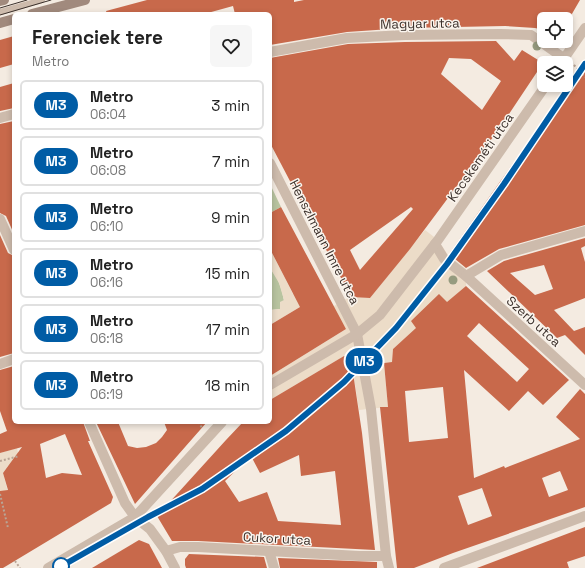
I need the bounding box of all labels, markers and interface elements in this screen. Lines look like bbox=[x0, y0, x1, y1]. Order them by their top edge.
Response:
map controls bbox=[537, 12, 573, 92]
button: locate bbox=[537, 12, 573, 48]
street label: Magyar utca bbox=[380, 14, 460, 33]
text: Ferenciek tere bbox=[32, 25, 163, 50]
button: heart bbox=[210, 25, 252, 67]
text: Metro bbox=[32, 53, 69, 70]
button: layers bbox=[537, 56, 573, 92]
text: Metro bbox=[90, 87, 133, 106]
text: M3 bbox=[46, 96, 66, 114]
text: 3 min bbox=[211, 96, 250, 115]
text: 06:04 bbox=[90, 106, 126, 123]
street label: Kecskeméti utca bbox=[443, 109, 518, 205]
text: Metro bbox=[90, 143, 133, 162]
text: M3 bbox=[46, 152, 66, 170]
text: 7 min bbox=[212, 152, 250, 171]
text: 06:08 bbox=[90, 162, 126, 179]
street label: Henszlmann Imre utca bbox=[286, 177, 364, 308]
text: Metro bbox=[90, 199, 133, 218]
text: M3 bbox=[46, 208, 66, 226]
text: 9 min bbox=[211, 208, 250, 227]
text: 06:10 bbox=[90, 218, 123, 235]
text: Metro bbox=[90, 255, 133, 274]
text: M3 bbox=[46, 264, 66, 282]
text: 15 min bbox=[205, 264, 250, 283]
text: 06:16 bbox=[90, 274, 123, 291]
street label: Szerb utca bbox=[503, 292, 565, 351]
text: Metro bbox=[90, 311, 133, 330]
text: M3 bbox=[46, 320, 66, 338]
text: 17 min bbox=[206, 320, 250, 339]
text: 06:18 bbox=[90, 330, 123, 347]
line badge: M3 bbox=[346, 348, 382, 374]
text: M3 bbox=[354, 352, 374, 370]
text: Metro bbox=[90, 367, 133, 386]
text: M3 bbox=[46, 376, 66, 394]
text: 18 min bbox=[205, 376, 250, 395]
text: 06:19 bbox=[90, 386, 123, 403]
street label: Cukor utca bbox=[242, 528, 312, 549]
unlabelled marker bbox=[52, 557, 70, 568]

